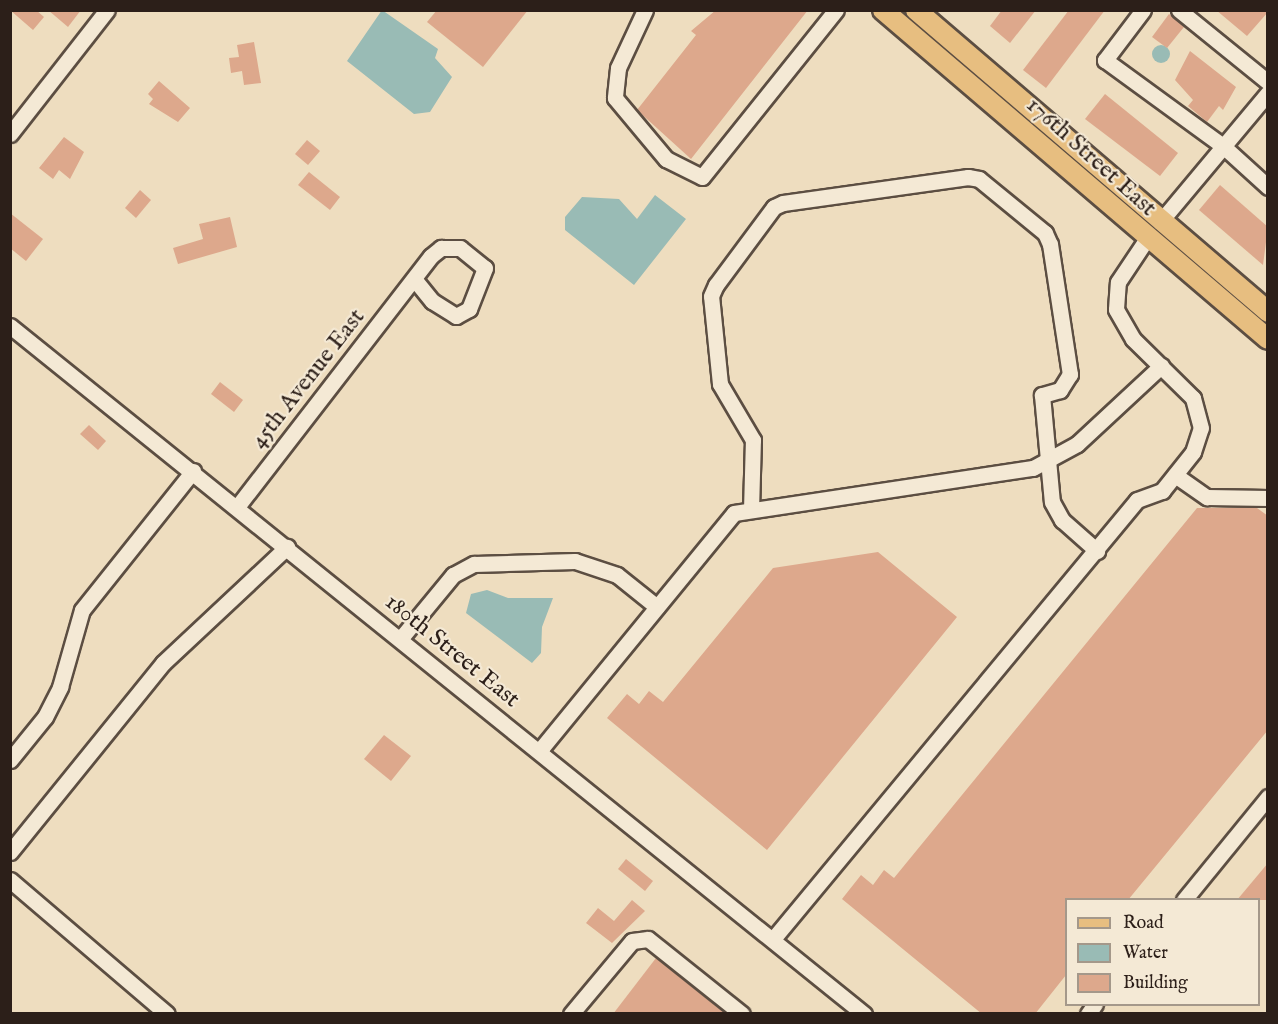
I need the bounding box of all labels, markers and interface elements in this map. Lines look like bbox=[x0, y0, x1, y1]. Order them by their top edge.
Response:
street label: 176th Street East bbox=[1020, 91, 1162, 223]
street label: 45th Avenue East bbox=[245, 304, 371, 454]
street label: 180th Street East bbox=[379, 588, 525, 714]
legend bbox=[1065, 898, 1260, 1006]
text: Road bbox=[1123, 912, 1164, 935]
text: Water bbox=[1123, 942, 1168, 965]
text: Building bbox=[1123, 972, 1188, 995]

